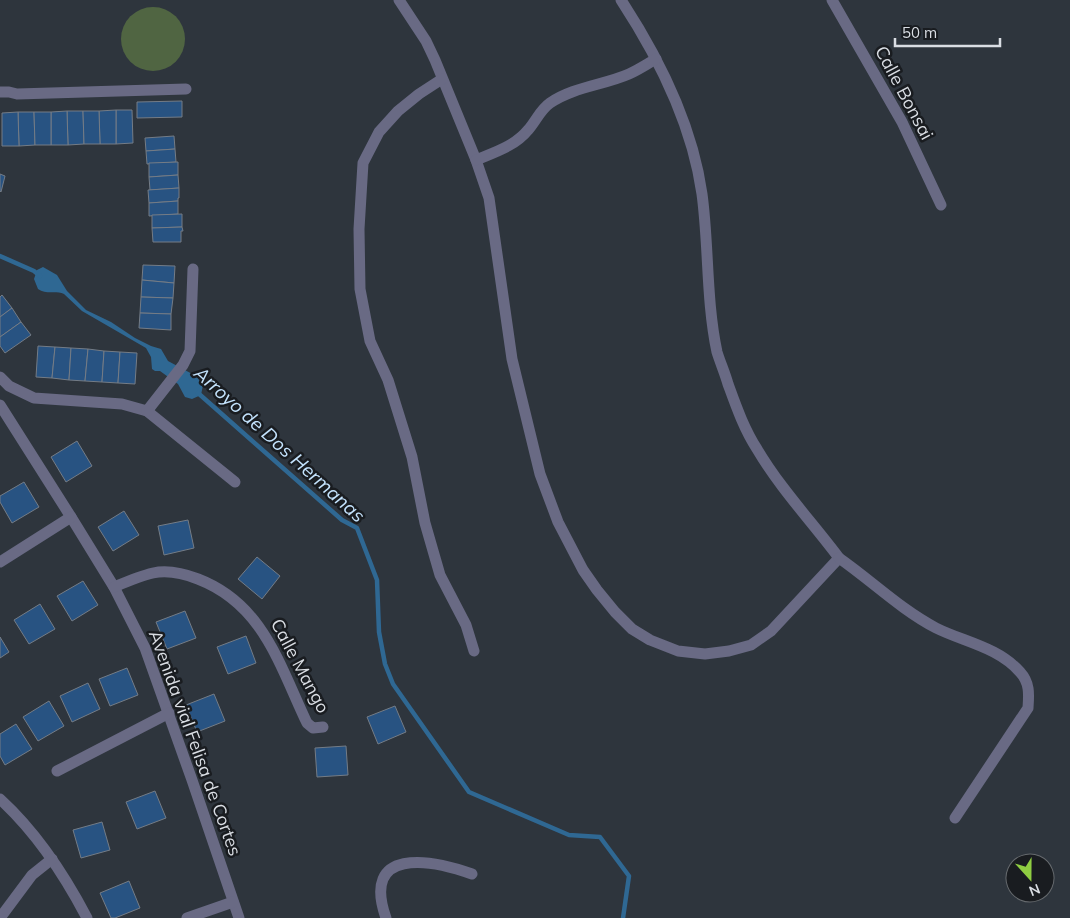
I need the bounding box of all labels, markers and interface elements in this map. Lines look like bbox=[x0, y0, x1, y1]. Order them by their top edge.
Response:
scale bar bbox=[895, 15, 1000, 47]
text: 50 m bbox=[902, 23, 937, 42]
street label: Calle Bonsai bbox=[870, 42, 939, 144]
water label: Arroyo de Dos Hermanas bbox=[189, 360, 371, 527]
street label: Calle Mango bbox=[266, 615, 335, 717]
street label: Avenida vial Felisa de Cortes bbox=[144, 627, 247, 859]
north arrow bbox=[1005, 853, 1055, 903]
text: N bbox=[1026, 880, 1043, 900]

